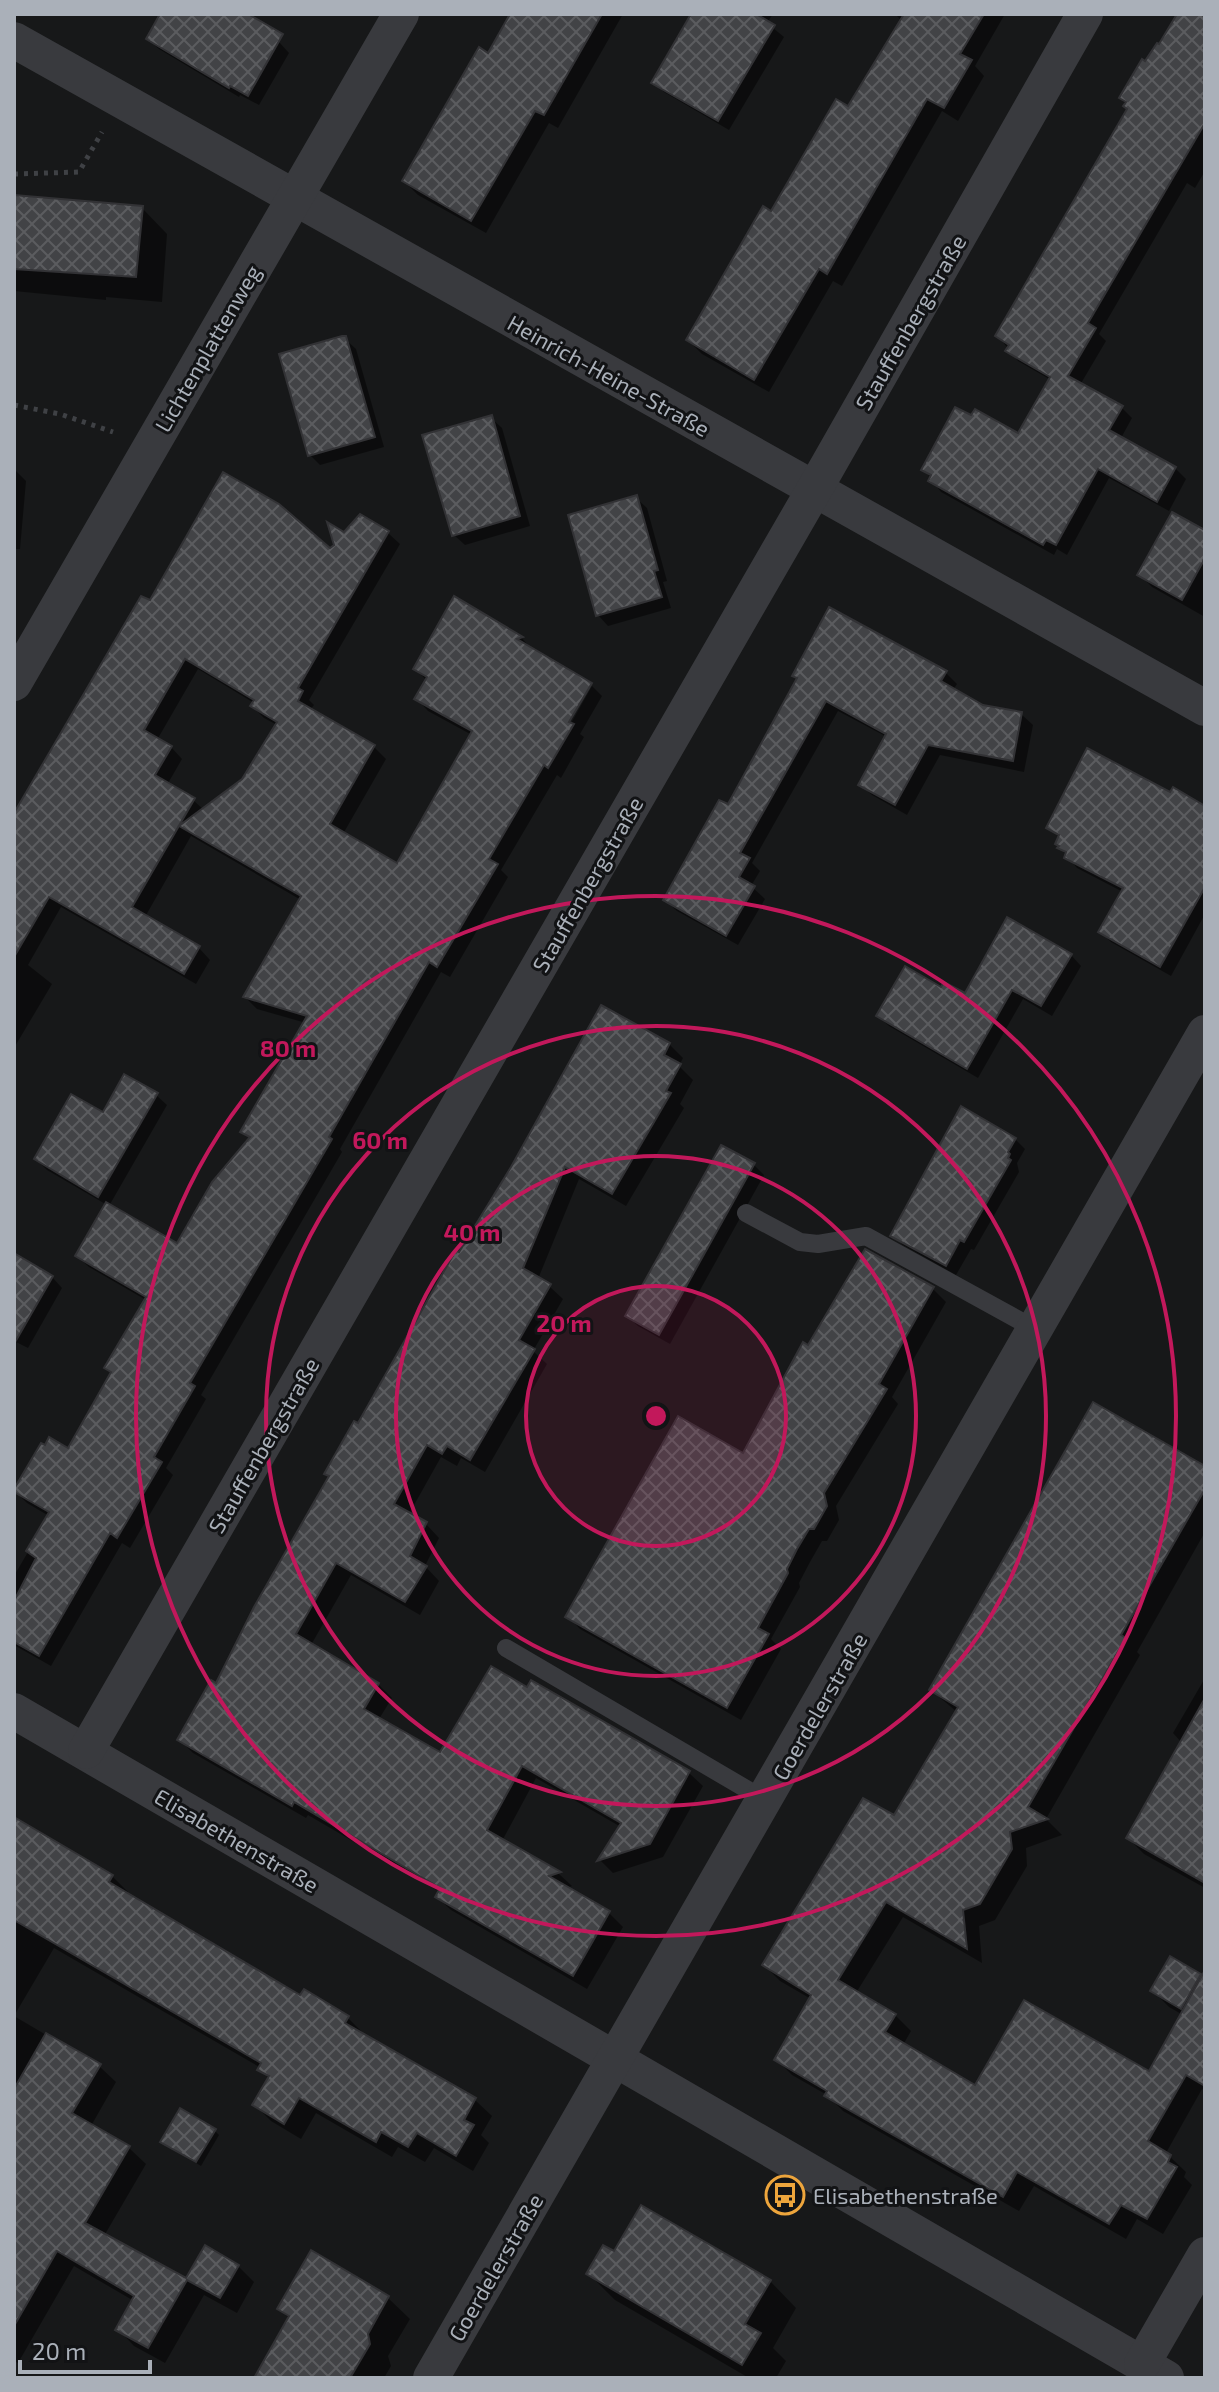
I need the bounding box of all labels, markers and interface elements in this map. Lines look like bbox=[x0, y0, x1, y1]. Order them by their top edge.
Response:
street label: Stauffenbergstraße bbox=[849, 230, 971, 414]
street label: Lichtenplattenweg bbox=[149, 260, 265, 436]
street label: Heinrich-Heine-Straße bbox=[504, 309, 714, 441]
street label: Stauffenbergstraße bbox=[526, 792, 648, 976]
text: 80 m bbox=[260, 1033, 316, 1062]
text: 60 m bbox=[352, 1125, 408, 1154]
text: 40 m bbox=[444, 1217, 500, 1246]
text: 20 m bbox=[536, 1308, 592, 1337]
street label: Stauffenbergstraße bbox=[202, 1353, 324, 1537]
centre of rings bbox=[642, 1402, 670, 1430]
street label: Goerdelerstraße bbox=[766, 1628, 872, 1784]
street label: Elisabethenstraße bbox=[150, 1783, 324, 1897]
bus stop icon: Elisabethenstraße bbox=[764, 2174, 806, 2216]
place label: Elisabethenstraße bbox=[813, 2182, 998, 2208]
street label: Goerdelerstraße bbox=[442, 2189, 548, 2345]
scale bar bbox=[20, 2324, 150, 2374]
text: 20 m bbox=[32, 2336, 86, 2365]

